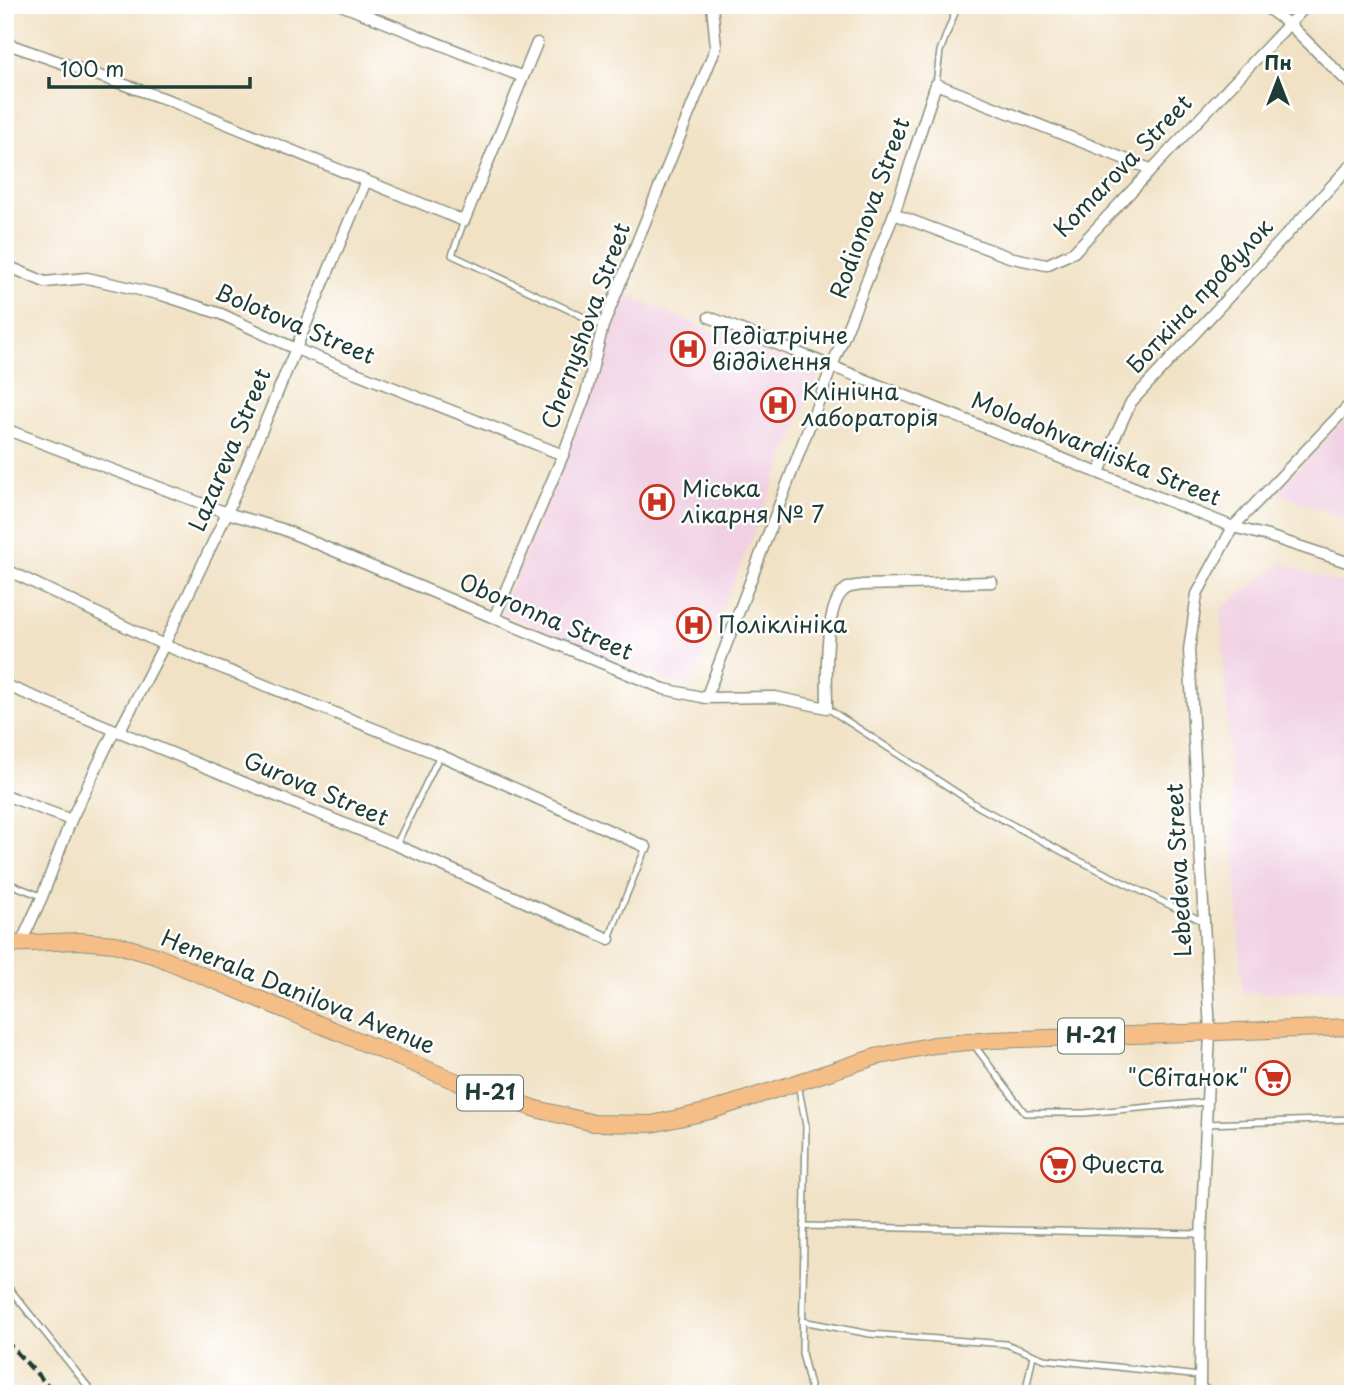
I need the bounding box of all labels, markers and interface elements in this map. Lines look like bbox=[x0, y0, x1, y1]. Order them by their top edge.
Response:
scale bar bbox=[49, 46, 250, 90]
north arrow bbox=[1242, 46, 1312, 116]
text: Пн bbox=[1264, 48, 1292, 76]
text: 100 m bbox=[60, 52, 124, 84]
street label: Komarova Street bbox=[1044, 86, 1199, 244]
street label: Rodionova Street bbox=[820, 112, 918, 303]
street label: Боткіна провулок bbox=[1118, 209, 1280, 380]
street label: Chernyshova Street bbox=[531, 217, 638, 434]
street label: Bolotova Street bbox=[210, 273, 381, 372]
place label: Педіатрічне відділення bbox=[712, 317, 848, 378]
hospital icon: Педіатрічне відділення bbox=[669, 330, 707, 368]
street label: Lazareva Street bbox=[178, 362, 279, 536]
place label: Клінічна лабораторія bbox=[801, 373, 939, 434]
street label: Molodohvardiiska Street bbox=[967, 382, 1227, 514]
hospital icon: Клінічна лабораторія bbox=[759, 386, 797, 424]
place label: Міська лікарня № 7 bbox=[681, 470, 824, 531]
hospital icon: Міська лікарня № 7 bbox=[638, 483, 676, 521]
street label: Oboronna Street bbox=[454, 563, 639, 668]
hospital icon: Поліклініка bbox=[675, 606, 713, 644]
place label: Поліклініка bbox=[718, 606, 848, 641]
street label: Gurova Street bbox=[239, 741, 395, 834]
street label: Lebedeva Street bbox=[1155, 782, 1200, 958]
street label: Henerala Danilova Avenue bbox=[156, 920, 441, 1062]
road number: Н-21 bbox=[1058, 1018, 1124, 1054]
place label: "Світанок" bbox=[1128, 1059, 1248, 1094]
supermarket icon: "Світанок" bbox=[1254, 1059, 1292, 1097]
road number: Н-21 bbox=[457, 1076, 523, 1110]
supermarket icon: Фиеста bbox=[1039, 1146, 1077, 1184]
place label: Фиеста bbox=[1082, 1146, 1164, 1181]

